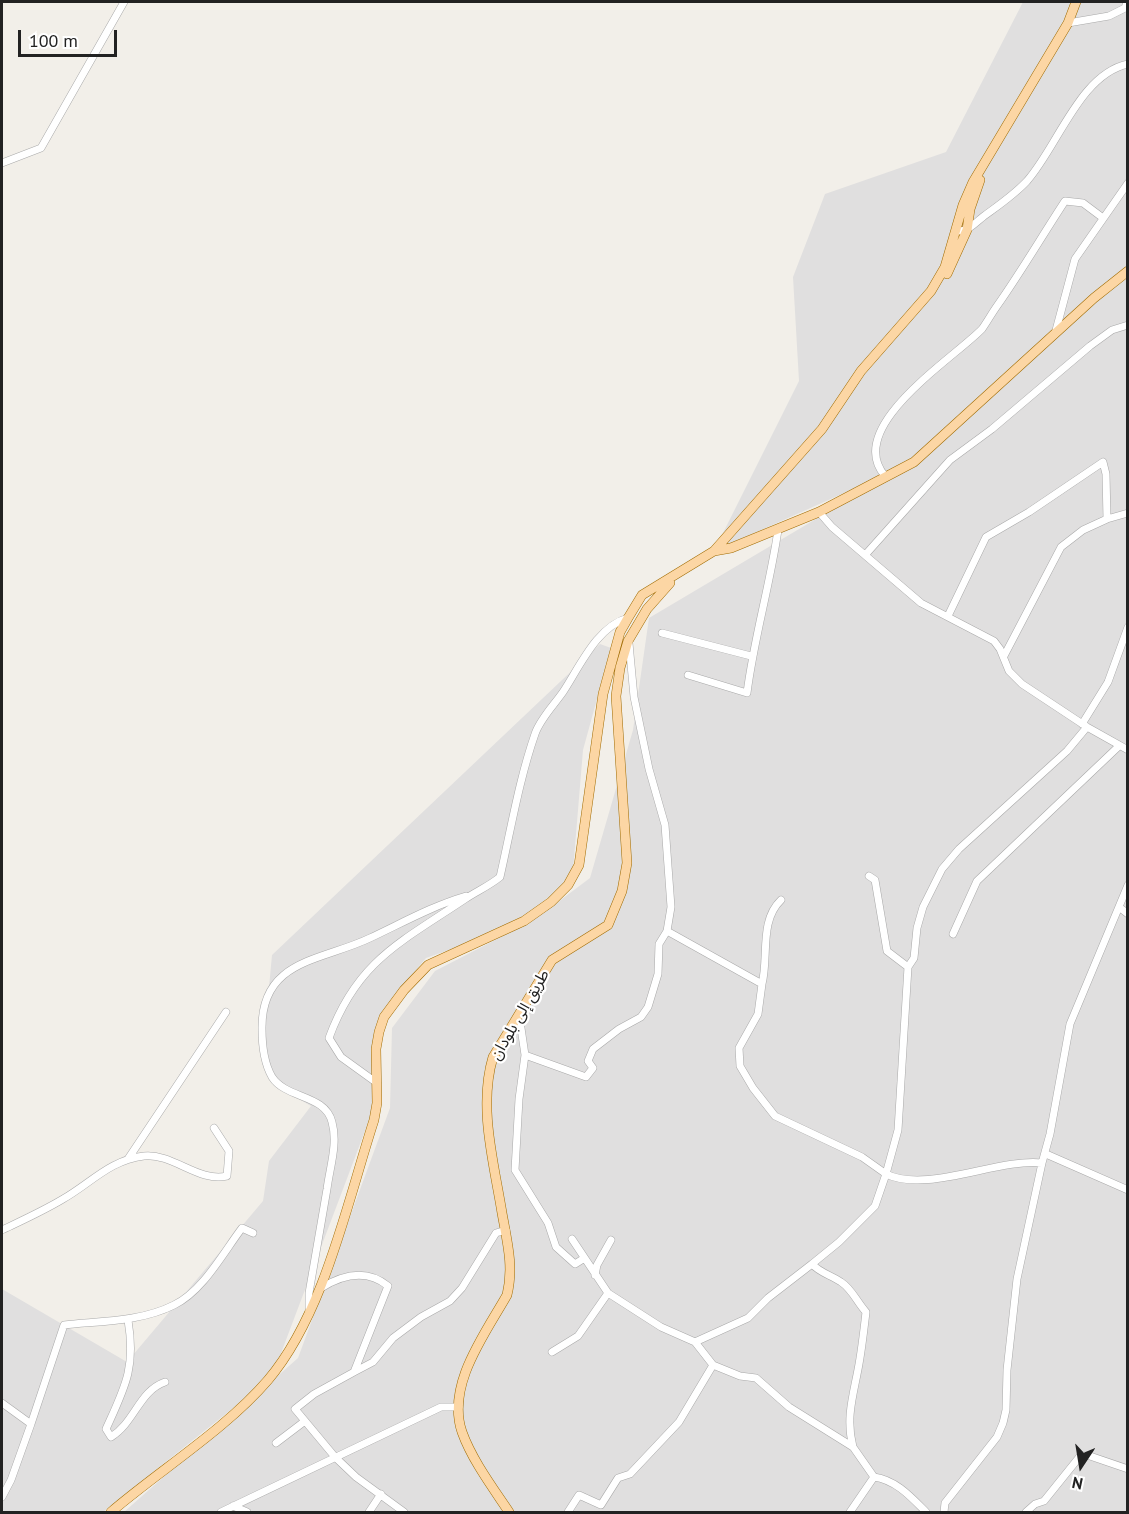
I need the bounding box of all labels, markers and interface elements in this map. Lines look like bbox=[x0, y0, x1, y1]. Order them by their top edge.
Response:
scale bar bbox=[21, 18, 120, 56]
text: 100 m bbox=[29, 29, 78, 52]
street label: طريق إلى بلودان bbox=[486, 966, 554, 1064]
north arrow bbox=[1051, 1436, 1111, 1496]
text: N bbox=[1070, 1473, 1084, 1494]

